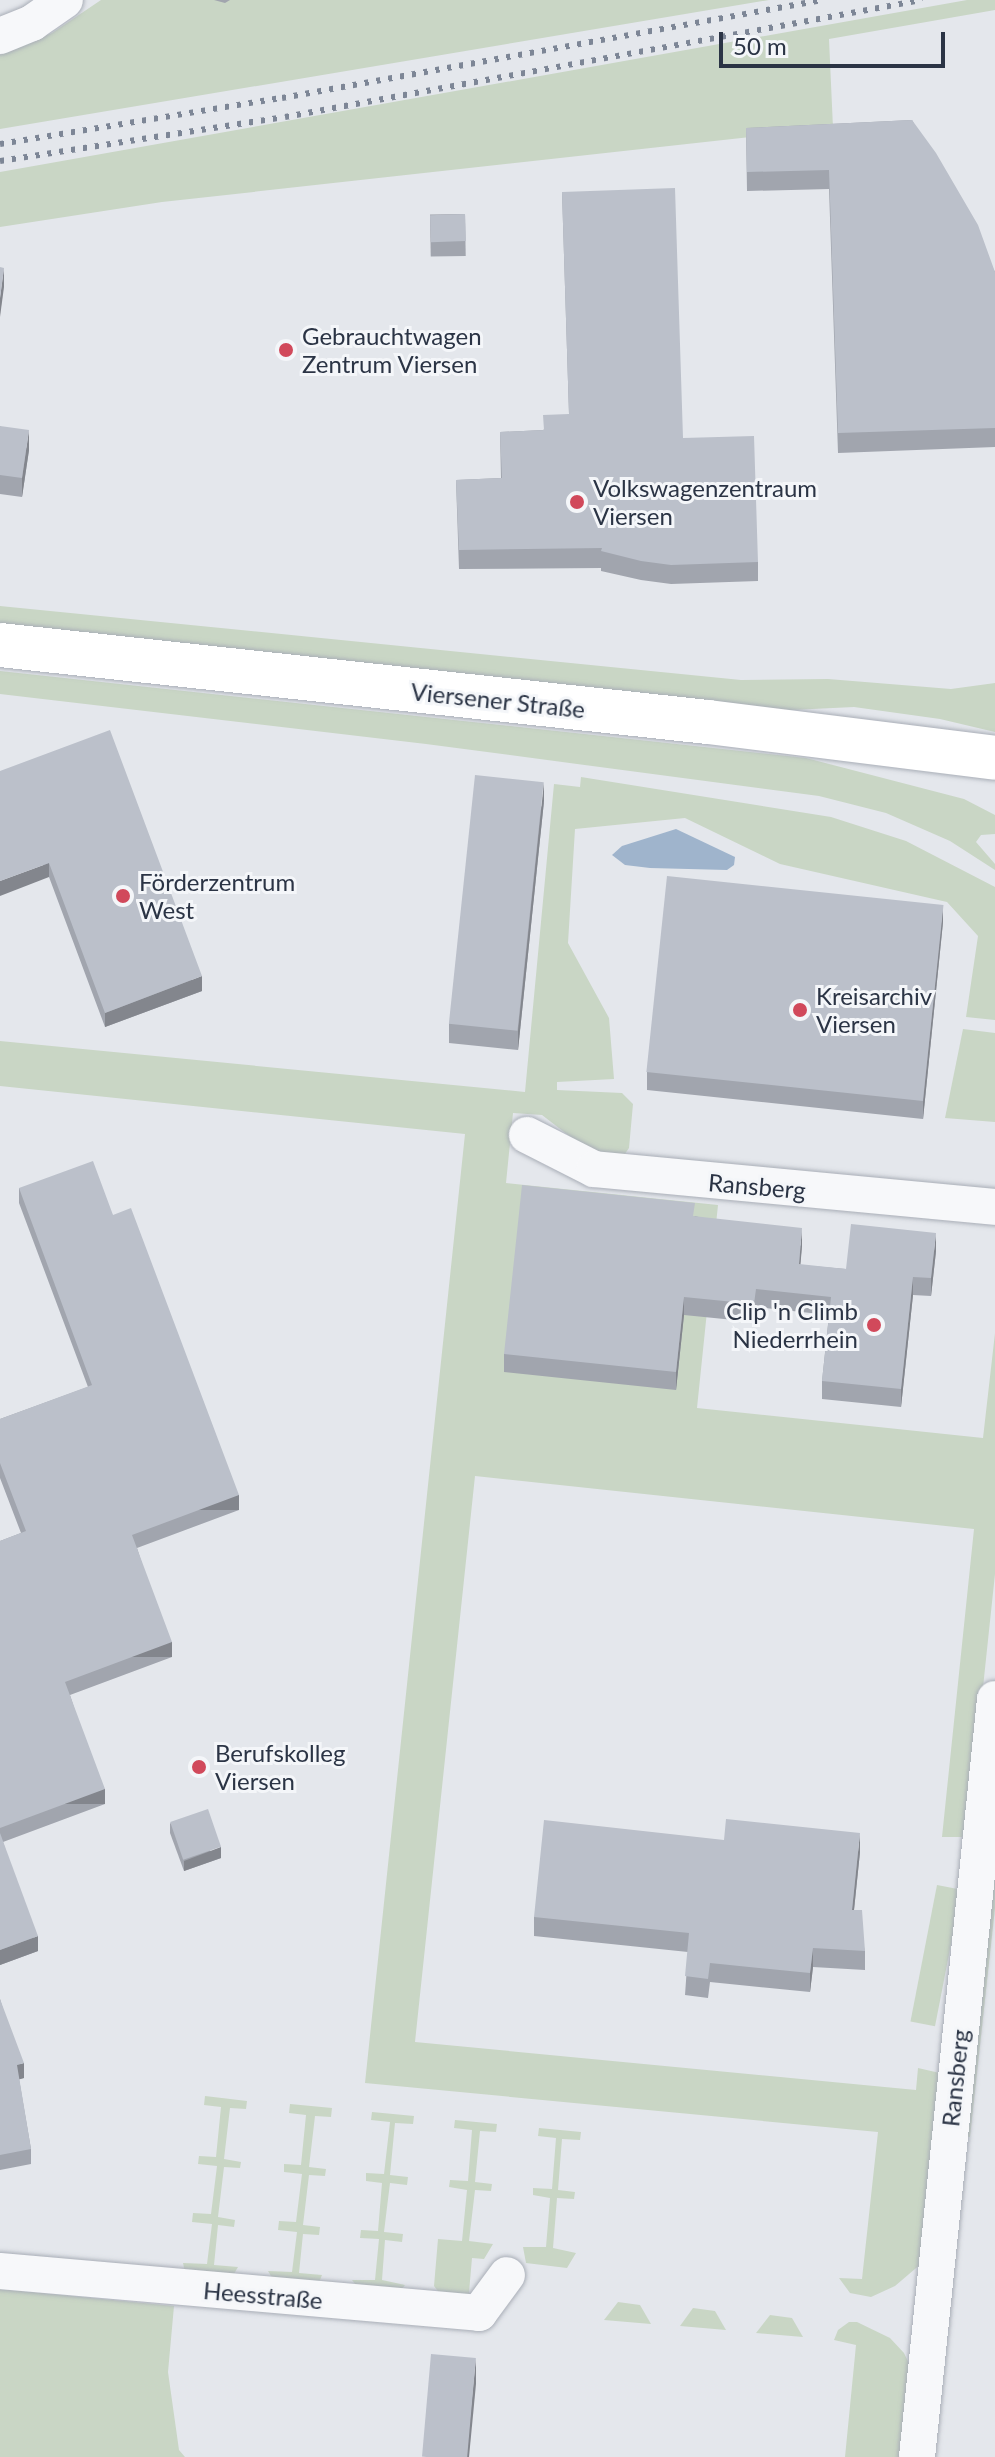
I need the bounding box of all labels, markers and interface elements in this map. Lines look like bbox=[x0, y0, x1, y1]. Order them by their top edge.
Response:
scale bar bbox=[723, 16, 949, 66]
text: 50 m bbox=[733, 31, 787, 60]
place label: Gebrauchtwagen Zentrum Viersen bbox=[302, 322, 482, 378]
marker: Gebrauchtwagen Zentrum Viersen bbox=[277, 341, 295, 359]
place label: Volkswagenzentraum Viersen bbox=[593, 474, 817, 530]
marker: Volkswagenzentraum Viersen bbox=[568, 493, 586, 511]
street label: Viersener Straße bbox=[409, 677, 587, 723]
place label: Förderzentrum West bbox=[139, 868, 295, 924]
marker: Förderzentrum West bbox=[114, 887, 132, 905]
place label: Kreisarchiv Viersen bbox=[816, 982, 932, 1038]
marker: Kreisarchiv Viersen bbox=[791, 1001, 809, 1019]
street label: Ransberg bbox=[707, 1167, 807, 1205]
place label: Clip 'n Climb Niederrhein bbox=[726, 1297, 858, 1353]
marker: Clip 'n Climb Niederrhein bbox=[865, 1316, 883, 1334]
place label: Berufskolleg Viersen bbox=[215, 1739, 346, 1795]
marker: Berufskolleg Viersen bbox=[190, 1758, 208, 1776]
street label: Ransberg bbox=[936, 2028, 974, 2128]
street label: Heesstraße bbox=[202, 2275, 324, 2315]

